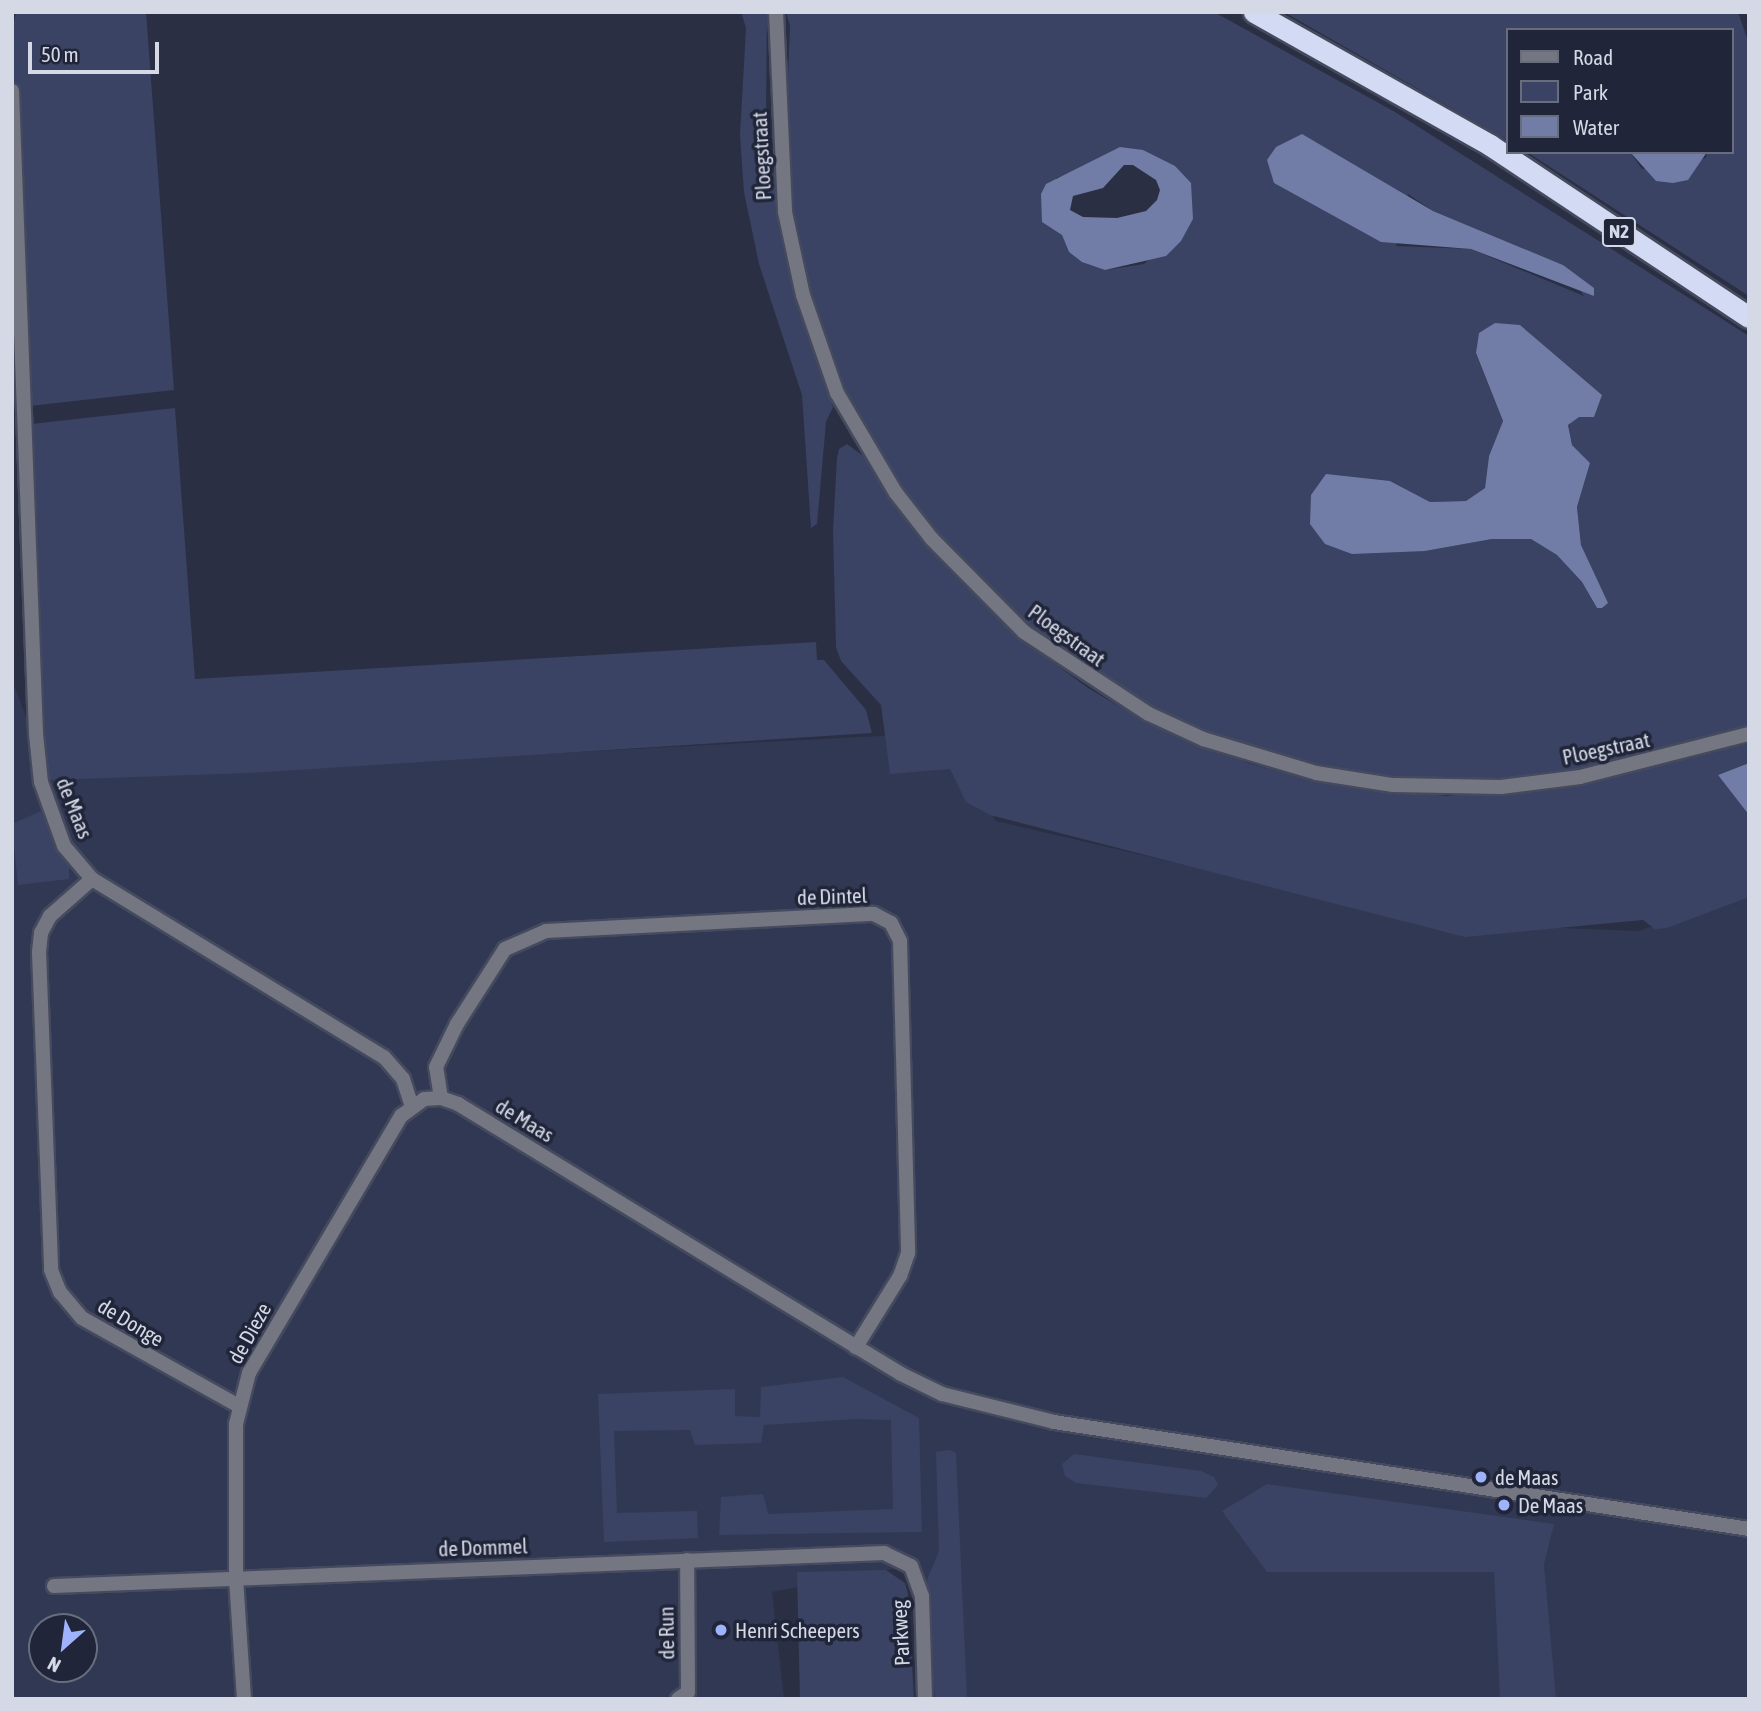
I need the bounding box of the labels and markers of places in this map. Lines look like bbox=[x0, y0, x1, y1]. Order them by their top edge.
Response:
place label: de Maas bbox=[1495, 1464, 1558, 1490]
marker: de Maas bbox=[1473, 1469, 1489, 1485]
place label: De Maas bbox=[1518, 1492, 1583, 1518]
marker: De Maas bbox=[1496, 1497, 1512, 1513]
place label: Henri Scheepers bbox=[735, 1617, 860, 1643]
marker: Henri Scheepers bbox=[713, 1622, 729, 1638]

